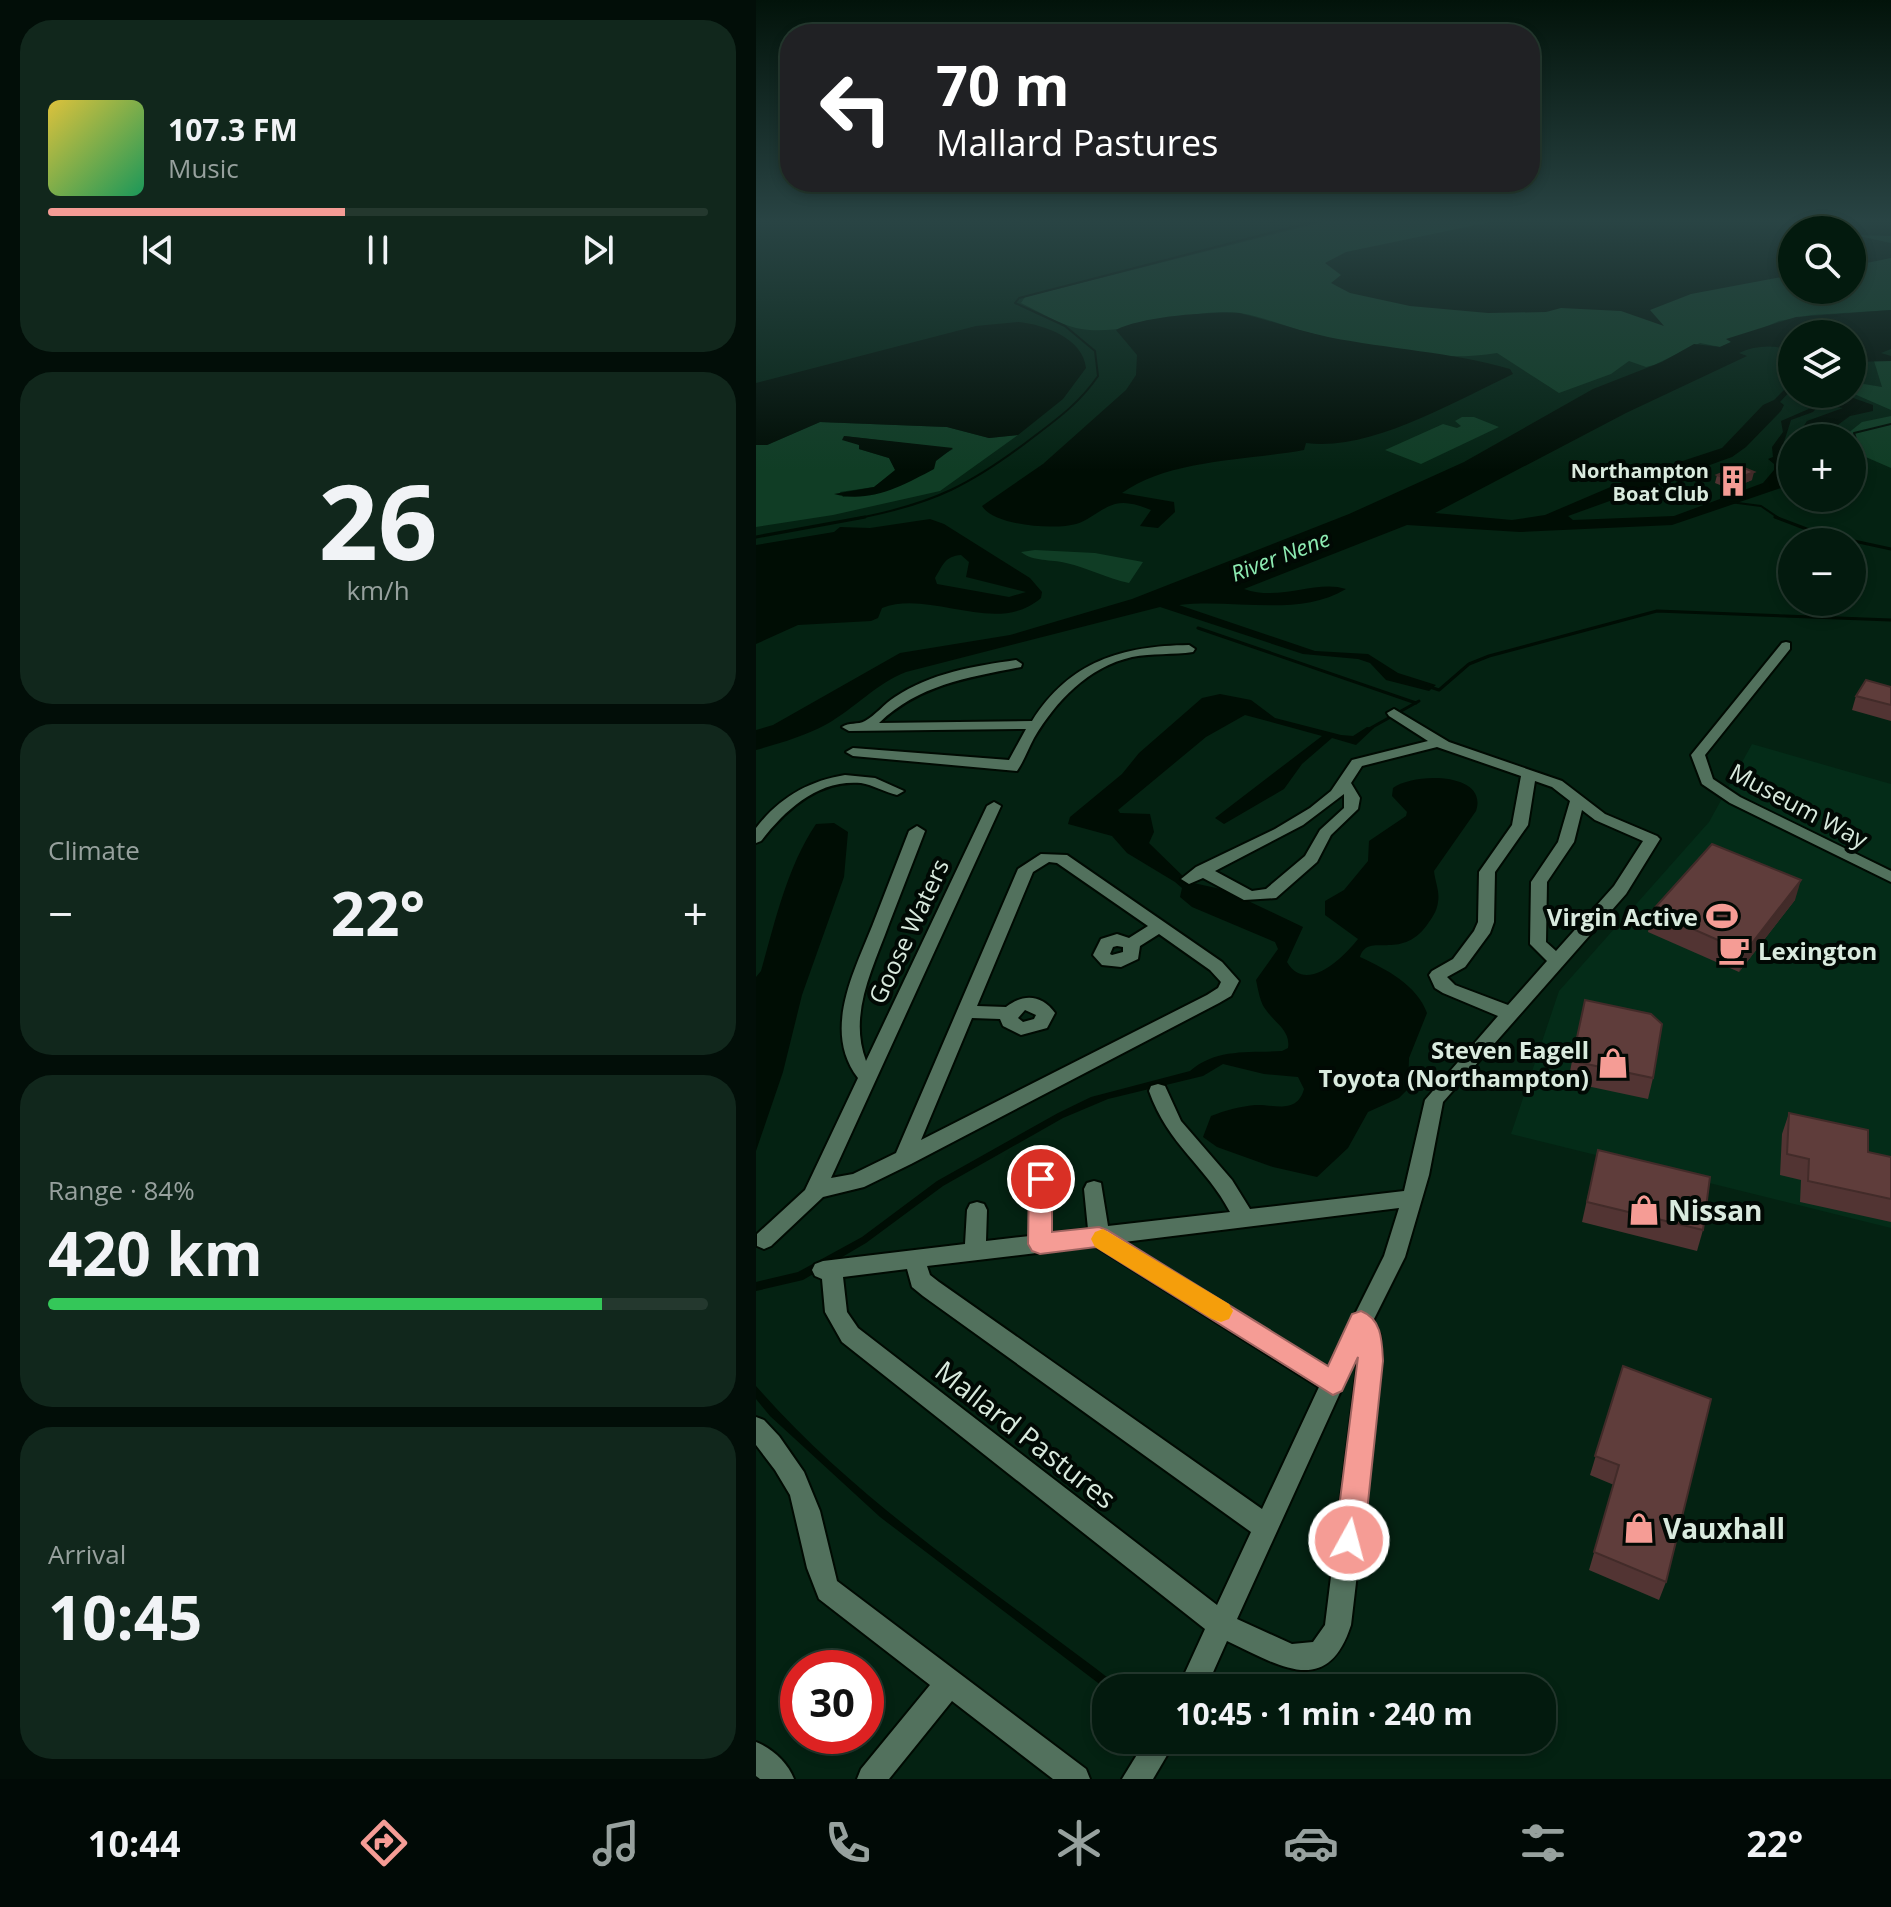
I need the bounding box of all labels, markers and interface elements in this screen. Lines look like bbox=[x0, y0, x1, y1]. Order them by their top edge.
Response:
text: 70 m bbox=[936, 46, 1070, 122]
icon: left bbox=[804, 56, 908, 160]
text: 107.3 FM bbox=[168, 109, 298, 150]
text: Mallard Pastures bbox=[936, 118, 1218, 167]
text: Music bbox=[168, 150, 239, 186]
map controls bbox=[1778, 216, 1866, 616]
button: search bbox=[1778, 216, 1866, 304]
icon: previous bbox=[136, 228, 180, 272]
icon: pause bbox=[356, 228, 400, 272]
icon: next bbox=[576, 228, 620, 272]
button: layers bbox=[1778, 320, 1866, 408]
button: + bbox=[1778, 424, 1866, 512]
text: 26 bbox=[319, 449, 437, 590]
place label: Northampton Boat Club bbox=[1571, 457, 1709, 507]
building icon: Northampton Boat Club bbox=[1716, 464, 1750, 498]
water label: River Nene bbox=[1226, 522, 1334, 588]
button: − bbox=[1778, 528, 1866, 616]
text: km/h bbox=[346, 572, 410, 608]
street label: Museum Way bbox=[1724, 755, 1875, 856]
text: Climate bbox=[48, 832, 140, 868]
street label: Goose Waters bbox=[860, 853, 956, 1009]
text: 22° bbox=[331, 872, 425, 954]
text: − bbox=[48, 883, 73, 943]
text: + bbox=[683, 883, 708, 943]
sports icon: Virgin Active bbox=[1705, 899, 1739, 933]
place label: Virgin Active bbox=[1547, 900, 1698, 933]
cafe icon: Lexington bbox=[1717, 933, 1751, 967]
place label: Lexington bbox=[1758, 934, 1877, 967]
place label: Steven Eagell Toyota (Northampton) bbox=[1319, 1033, 1589, 1094]
shop icon: Steven Eagell Toyota (Northampton) bbox=[1596, 1046, 1630, 1080]
pin bbox=[1007, 1145, 1075, 1213]
icon: arrive bbox=[1019, 1157, 1063, 1201]
text: Range · 84% bbox=[48, 1172, 195, 1208]
place label: Nissan bbox=[1668, 1191, 1762, 1229]
shop icon: Nissan bbox=[1627, 1193, 1661, 1227]
text: 420 km bbox=[48, 1212, 263, 1294]
street label: Mallard Pastures bbox=[928, 1351, 1124, 1517]
position arrow bbox=[1307, 1498, 1391, 1582]
place label: Vauxhall bbox=[1663, 1509, 1785, 1547]
shop icon: Vauxhall bbox=[1622, 1511, 1656, 1545]
text: Arrival bbox=[48, 1536, 126, 1572]
text: 10:45 bbox=[48, 1576, 202, 1658]
speed limit sign: 30 bbox=[780, 1650, 884, 1754]
text: 10:45 · 1 min · 240 m bbox=[1175, 1693, 1473, 1734]
icon: directions bbox=[356, 1815, 412, 1871]
icon: music bbox=[588, 1815, 644, 1871]
icon: phone bbox=[820, 1815, 876, 1871]
icon: climate bbox=[1051, 1815, 1107, 1871]
icon: car bbox=[1283, 1815, 1339, 1871]
icon: filters bbox=[1515, 1815, 1571, 1871]
text: 10:44 bbox=[88, 1819, 180, 1868]
text: 22° bbox=[1747, 1819, 1803, 1868]

